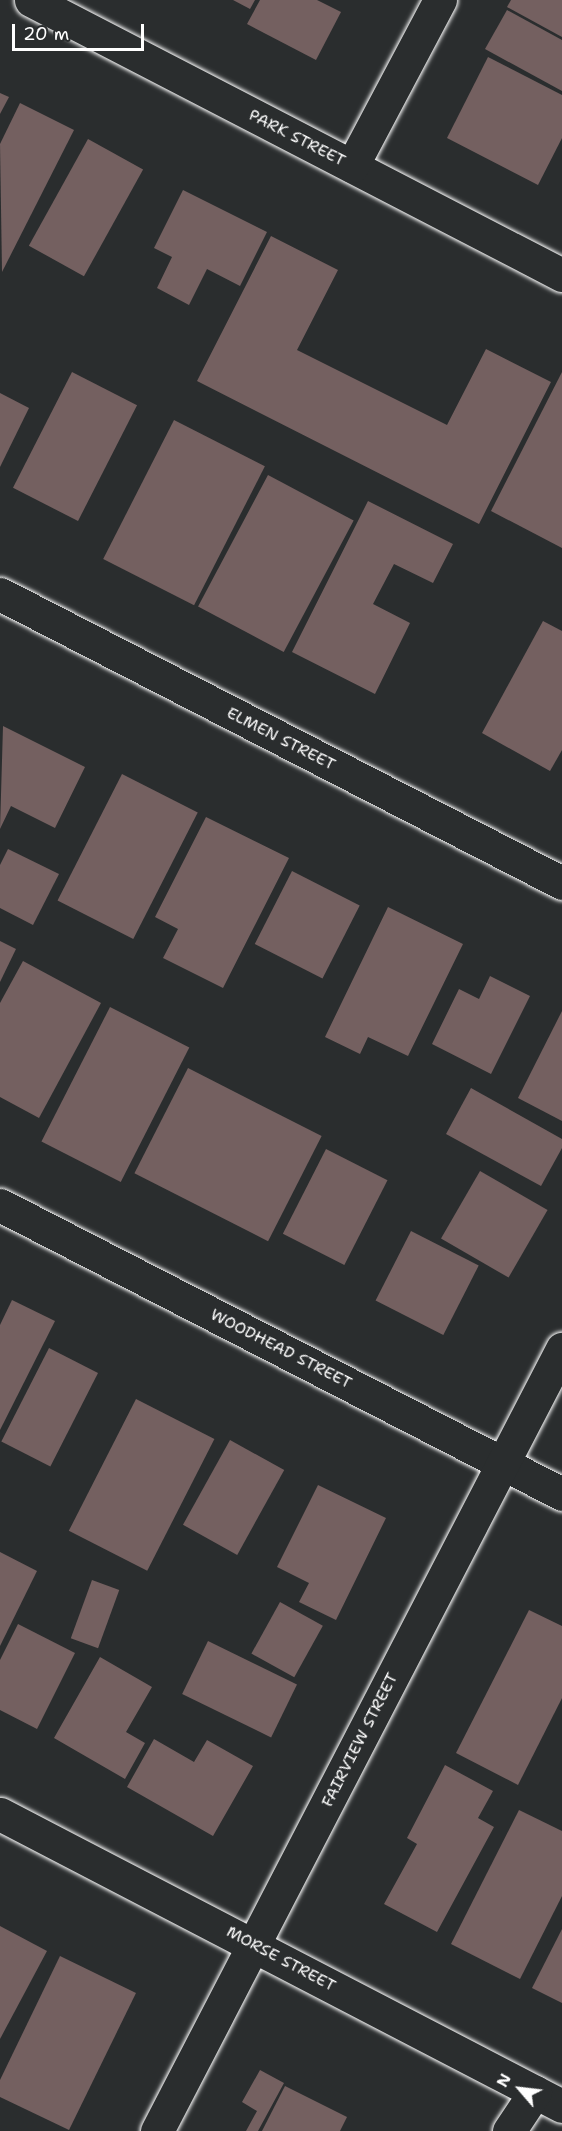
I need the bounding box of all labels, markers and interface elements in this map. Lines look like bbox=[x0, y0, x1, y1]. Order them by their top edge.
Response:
scale bar bbox=[15, 12, 147, 50]
text: 20 m bbox=[23, 22, 69, 46]
street label: PARK STREET bbox=[245, 105, 349, 171]
street label: ELMEN STREET bbox=[223, 703, 339, 775]
street label: WOODHEAD STREET bbox=[207, 1305, 355, 1393]
street label: FAIRVIEW STREET bbox=[318, 1670, 402, 1810]
street label: MORSE STREET bbox=[223, 1922, 339, 1996]
north arrow bbox=[490, 2059, 550, 2119]
text: N bbox=[491, 2070, 516, 2091]

